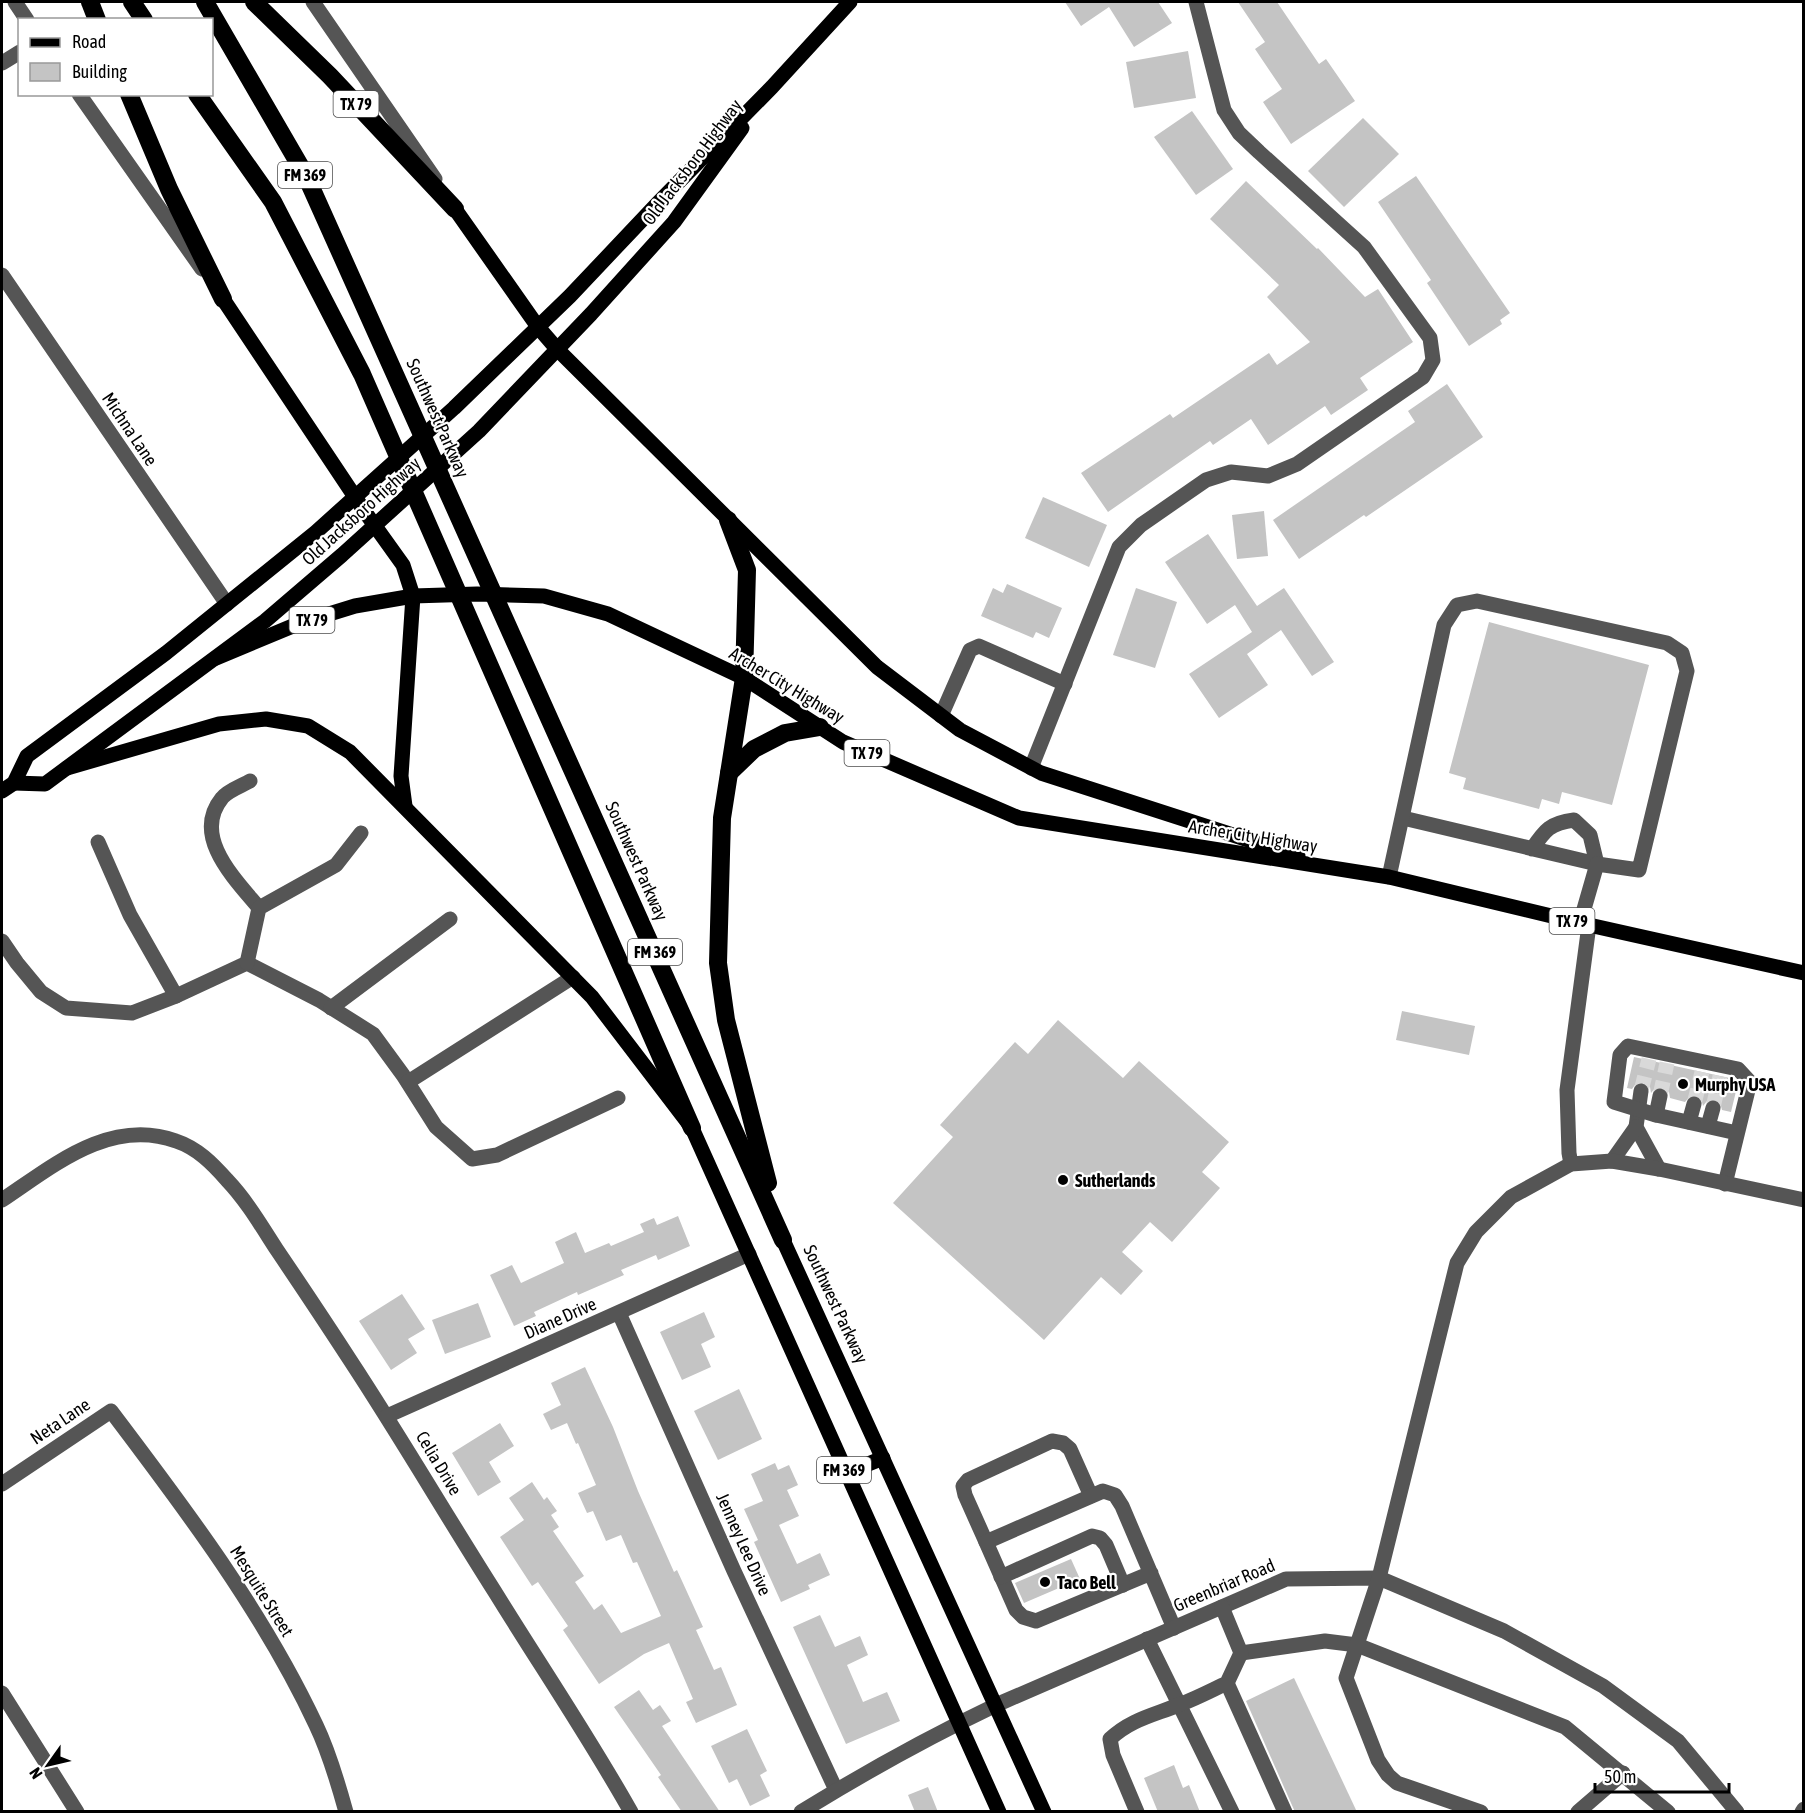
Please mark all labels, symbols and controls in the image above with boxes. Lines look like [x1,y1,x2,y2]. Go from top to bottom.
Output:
legend [18,18,213,96]
text: Road [72,31,106,52]
text: Building [72,61,127,82]
road number: TX 79 [334,91,378,117]
street label: Old Jacksboro Highway [638,95,746,229]
road number: FM 369 [278,162,332,188]
street label: Southwest Parkway [402,355,474,481]
street label: Michna Lane [98,389,162,469]
street label: Old Jacksboro Highway [298,452,424,570]
road number: TX 79 [290,607,334,633]
street label: Archer City Highway [726,642,848,728]
road number: TX 79 [844,740,890,766]
street label: Southwest Parkway [601,798,673,924]
street label: Archer City Highway [1187,815,1319,857]
road number: TX 79 [1550,908,1594,934]
road number: FM 369 [628,939,682,965]
place label: Murphy USA [1695,1074,1775,1095]
marker: Murphy USA [1676,1077,1690,1091]
place label: Sutherlands [1075,1170,1156,1191]
marker: Sutherlands [1056,1173,1070,1187]
street label: Southwest Parkway [799,1242,873,1366]
street label: Diane Drive [521,1293,599,1343]
street label: Neta Lane [26,1394,94,1448]
street label: Celia Drive [412,1427,466,1499]
road number: FM 369 [817,1457,871,1483]
street label: Jenney Lee Drive [712,1490,776,1598]
street label: Mesquite Street [226,1542,298,1640]
street label: Greenbriar Road [1170,1554,1278,1616]
place label: Taco Bell [1057,1572,1116,1593]
marker: Taco Bell [1038,1575,1052,1589]
north arrow [18,1735,78,1795]
scale bar [1595,1756,1728,1794]
text: N [25,1764,46,1782]
text: 50 m [1604,1766,1636,1787]

